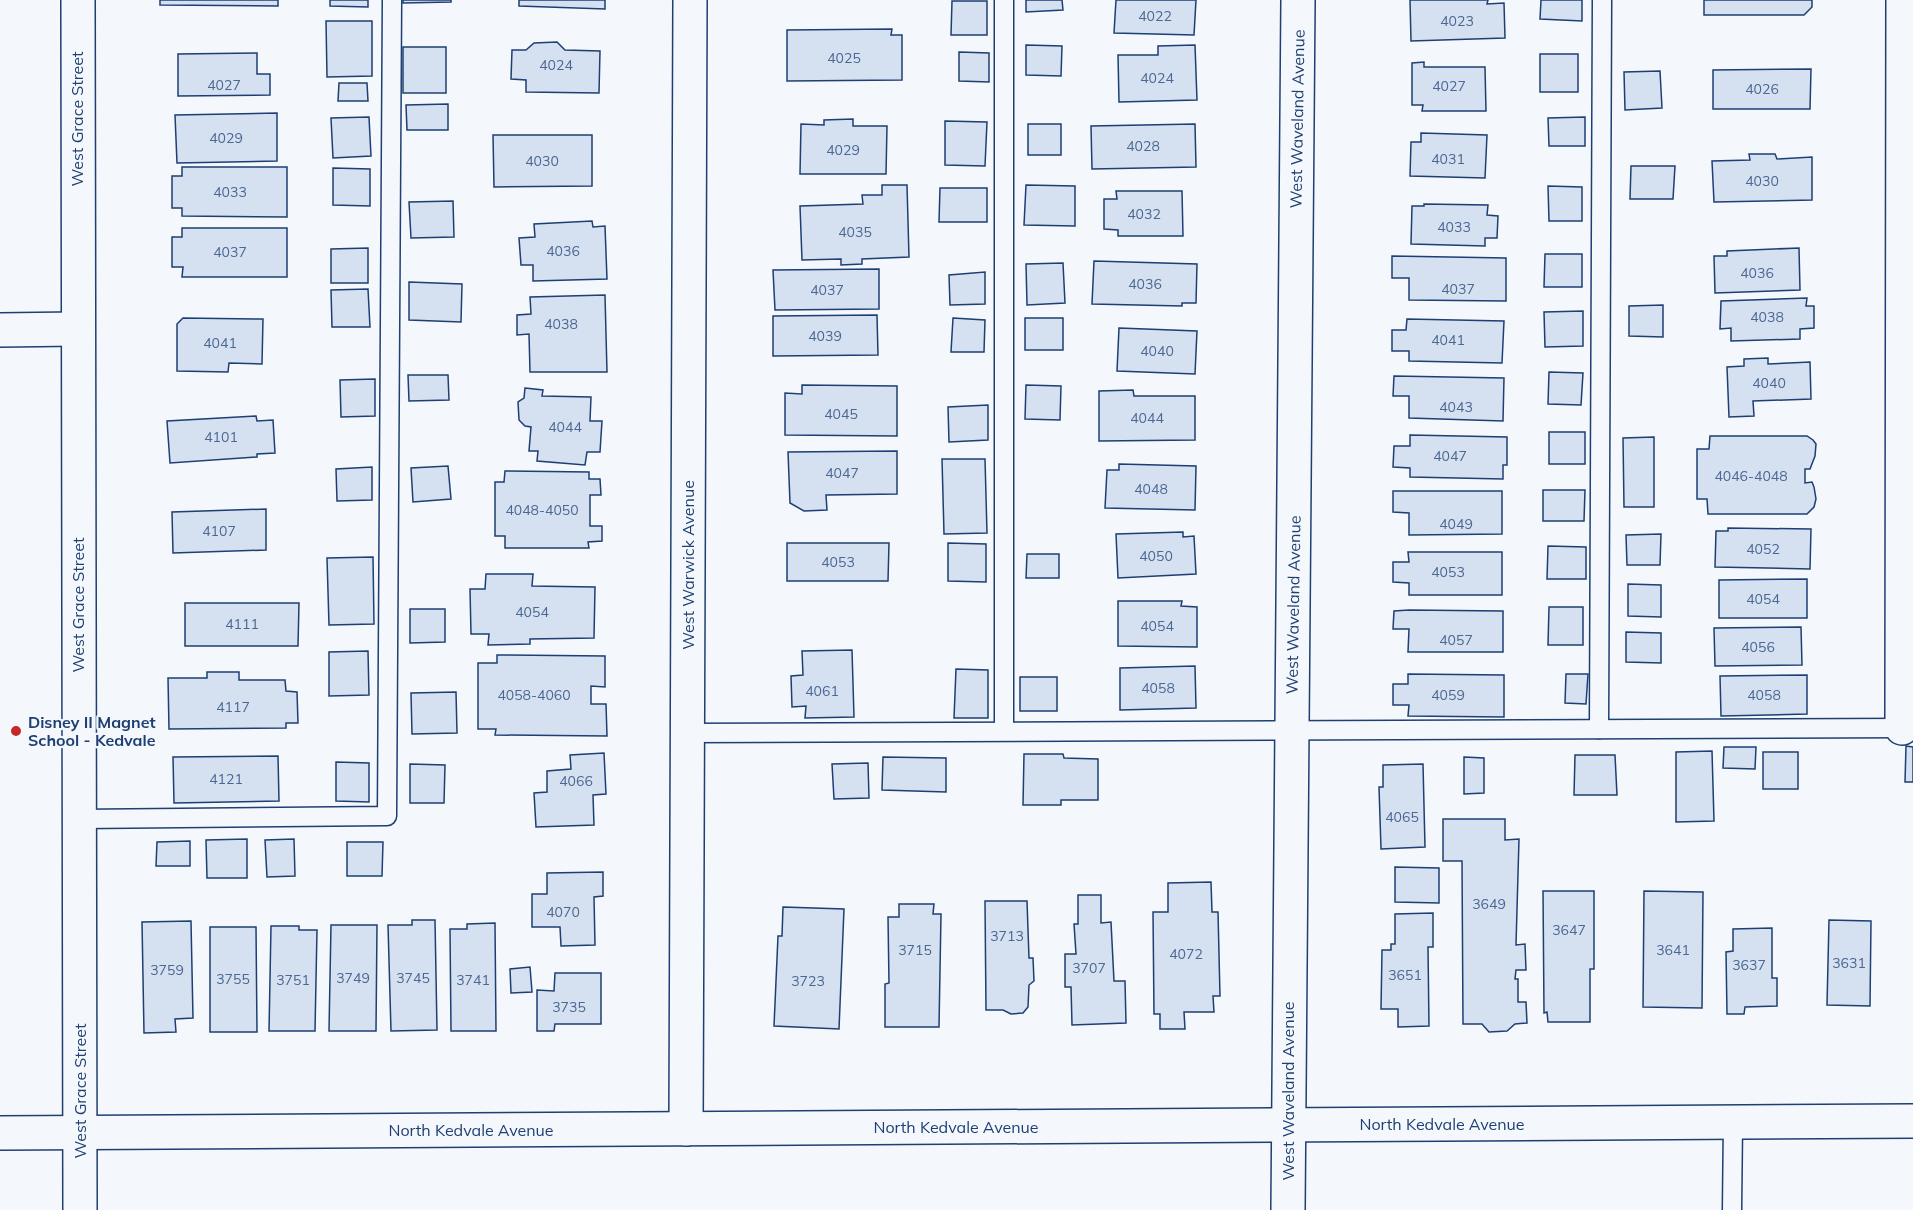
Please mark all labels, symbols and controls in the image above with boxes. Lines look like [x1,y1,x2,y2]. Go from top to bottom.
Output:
house number: 4022 [1138,7,1172,25]
house number: 4023 [1440,12,1474,30]
street label: West Waveland Avenue [1285,29,1309,209]
house number: 4025 [827,49,861,67]
street label: West Grace Street [67,51,87,187]
house number: 4024 [539,56,573,74]
house number: 4024 [1140,69,1174,87]
house number: 4027 [207,76,241,94]
house number: 4027 [1432,77,1466,95]
house number: 4026 [1745,80,1779,98]
house number: 4029 [209,129,243,147]
house number: 4028 [1126,137,1160,155]
house number: 4029 [826,141,860,159]
house number: 4031 [1431,150,1465,168]
house number: 4030 [525,152,559,170]
house number: 4030 [1745,172,1779,190]
house number: 4033 [213,183,247,201]
house number: 4032 [1127,205,1161,223]
house number: 4033 [1437,218,1471,236]
house number: 4035 [838,223,872,241]
house number: 4036 [546,242,580,260]
house number: 4037 [213,243,247,261]
house number: 4036 [1740,264,1774,282]
house number: 4036 [1128,275,1162,293]
house number: 4037 [1441,280,1475,298]
house number: 4037 [810,281,844,299]
house number: 4038 [1750,308,1784,326]
house number: 4038 [544,315,578,333]
house number: 4039 [808,327,842,345]
house number: 4041 [1431,331,1465,349]
house number: 4041 [203,334,237,352]
house number: 4040 [1140,342,1174,360]
house number: 4040 [1752,374,1786,392]
house number: 4043 [1439,398,1473,416]
house number: 4045 [824,405,858,423]
house number: 4044 [1130,409,1164,427]
house number: 4044 [548,418,582,436]
house number: 4101 [204,428,238,446]
house number: 4047 [1433,447,1467,465]
house number: 4047 [825,464,859,482]
house number: 4046-4048 [1714,467,1788,485]
street label: West Warwick Avenue [678,480,698,650]
house number: 4048 [1134,480,1168,498]
house number: 4048-4050 [505,501,579,519]
street label: West Waveland Avenue [1281,515,1305,695]
house number: 4049 [1439,515,1473,533]
house number: 4107 [202,522,236,540]
street label: West Grace Street [68,537,88,673]
house number: 4052 [1746,540,1780,558]
house number: 4050 [1139,547,1173,565]
house number: 4053 [821,553,855,571]
house number: 4053 [1431,563,1465,581]
house number: 4054 [1746,590,1780,608]
house number: 4054 [515,603,549,621]
house number: 4111 [225,615,259,633]
house number: 4054 [1140,617,1174,635]
house number: 4057 [1439,631,1473,649]
house number: 4056 [1741,638,1775,656]
house number: 4058 [1141,679,1175,697]
house number: 4061 [805,682,839,700]
house number: 4058-4060 [497,686,571,704]
house number: 4059 [1431,686,1465,704]
house number: 4058 [1747,686,1781,704]
house number: 4117 [216,698,250,716]
place label: Disney II Magnet School - Kedvale [28,712,156,750]
marker: Disney II Magnet School - Kedvale [9,724,23,738]
house number: 4121 [209,770,243,788]
house number: 4066 [559,772,593,790]
house number: 4065 [1385,808,1419,826]
house number: 3649 [1472,895,1506,913]
house number: 4070 [546,903,580,921]
house number: 3647 [1552,921,1586,939]
house number: 3713 [990,927,1024,945]
house number: 3715 [898,941,932,959]
house number: 3641 [1656,941,1690,959]
house number: 4072 [1169,945,1203,963]
house number: 3631 [1832,954,1866,972]
house number: 3637 [1732,956,1766,974]
house number: 3707 [1072,959,1106,977]
house number: 3759 [150,961,184,979]
house number: 3651 [1388,966,1422,984]
house number: 3749 [336,969,370,987]
house number: 3745 [396,969,430,987]
house number: 3755 [216,970,250,988]
house number: 3751 [276,971,310,989]
house number: 3741 [456,971,490,989]
house number: 3723 [791,972,825,990]
house number: 3735 [552,998,586,1016]
street label: West Waveland Avenue [1278,1002,1298,1180]
street label: West Grace Street [70,1023,90,1159]
street label: North Kedvale Avenue [1359,1114,1525,1134]
street label: North Kedvale Avenue [873,1117,1039,1137]
street label: North Kedvale Avenue [388,1120,554,1140]

